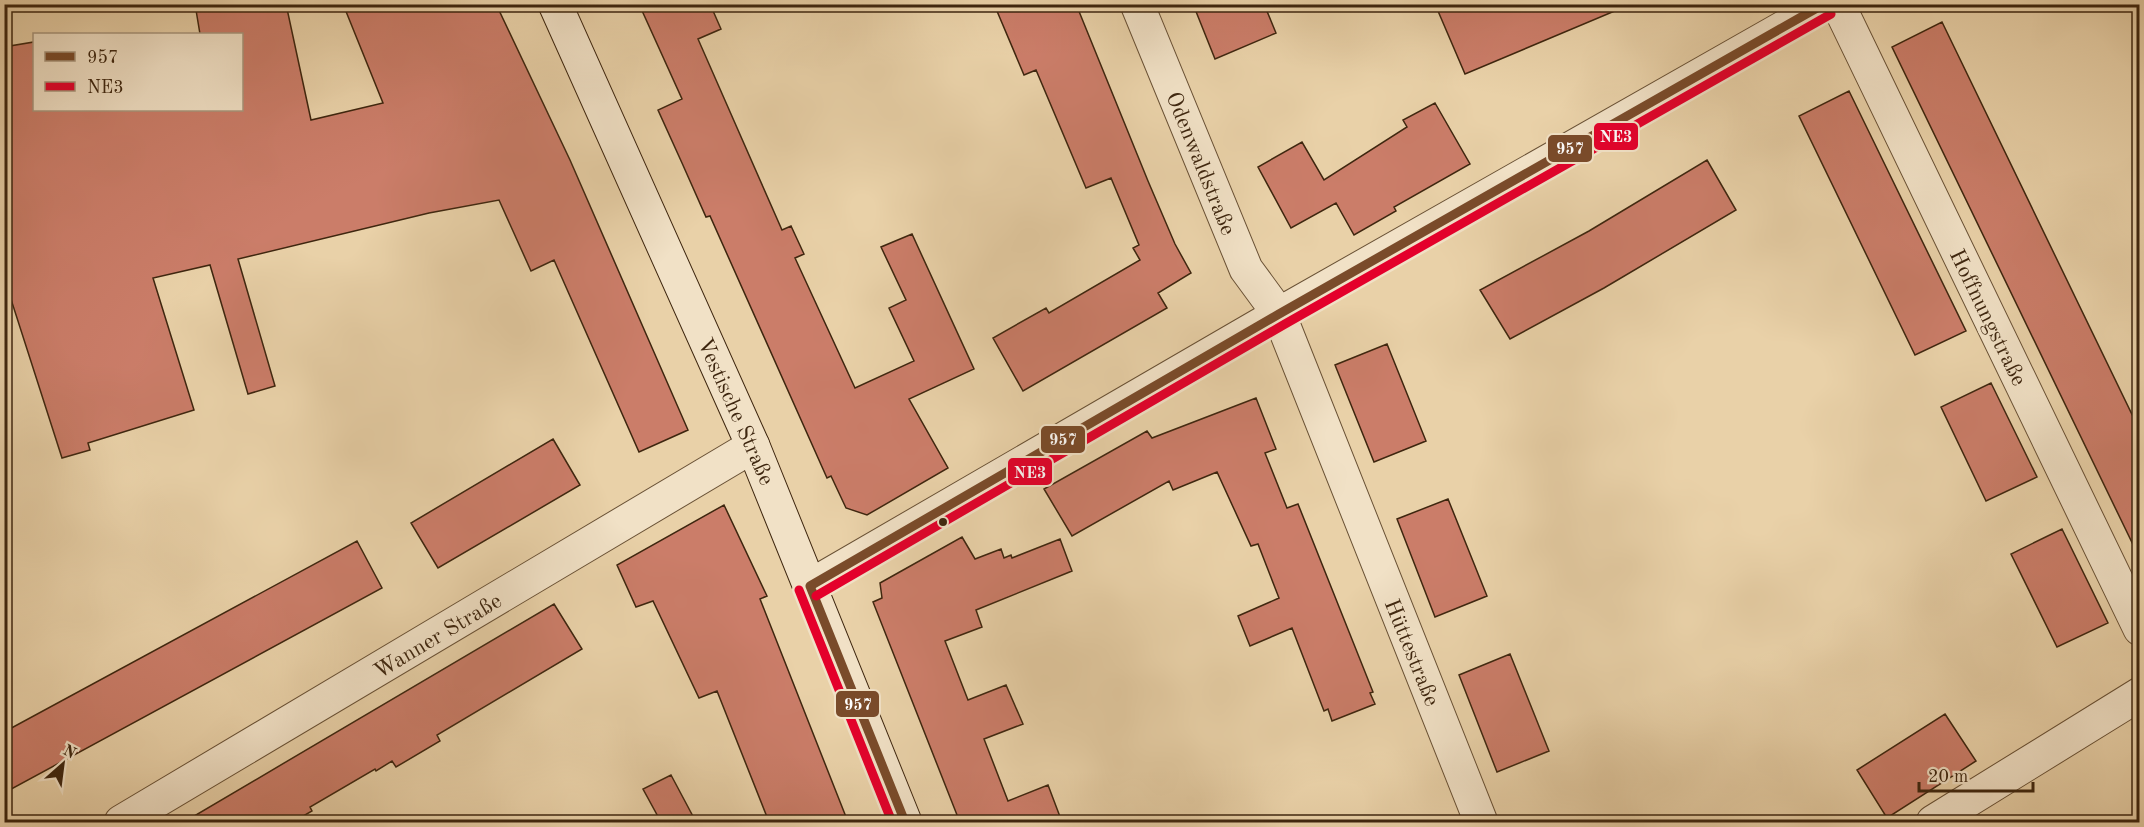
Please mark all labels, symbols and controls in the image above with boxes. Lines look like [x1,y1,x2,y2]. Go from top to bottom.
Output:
legend [33,33,243,111]
text: 957 [87,49,118,67]
text: NE3 [87,79,124,97]
street label: Odenwaldstraße [1161,89,1239,239]
line badge: NE3 [1593,122,1639,151]
text: NE3 [1600,130,1632,146]
line badge: 957 [1547,134,1593,163]
text: 957 [1556,142,1584,158]
street label: Hoffnungstraße [1945,246,2030,390]
street label: Vestische Straße [693,335,777,489]
line badge: 957 [1040,425,1086,454]
text: 957 [1049,433,1077,449]
line badge: NE3 [1007,457,1053,486]
text: NE3 [1014,466,1046,482]
unlabelled marker [937,516,949,528]
street label: Wanner Straße [370,590,506,683]
street label: Hüttestraße [1380,596,1443,709]
line badge: 957 [835,690,880,718]
text: 957 [844,698,872,714]
north arrow [33,734,93,794]
text: N [60,743,79,763]
scale bar [1919,755,2033,793]
text: 20 m [1928,768,1968,786]

